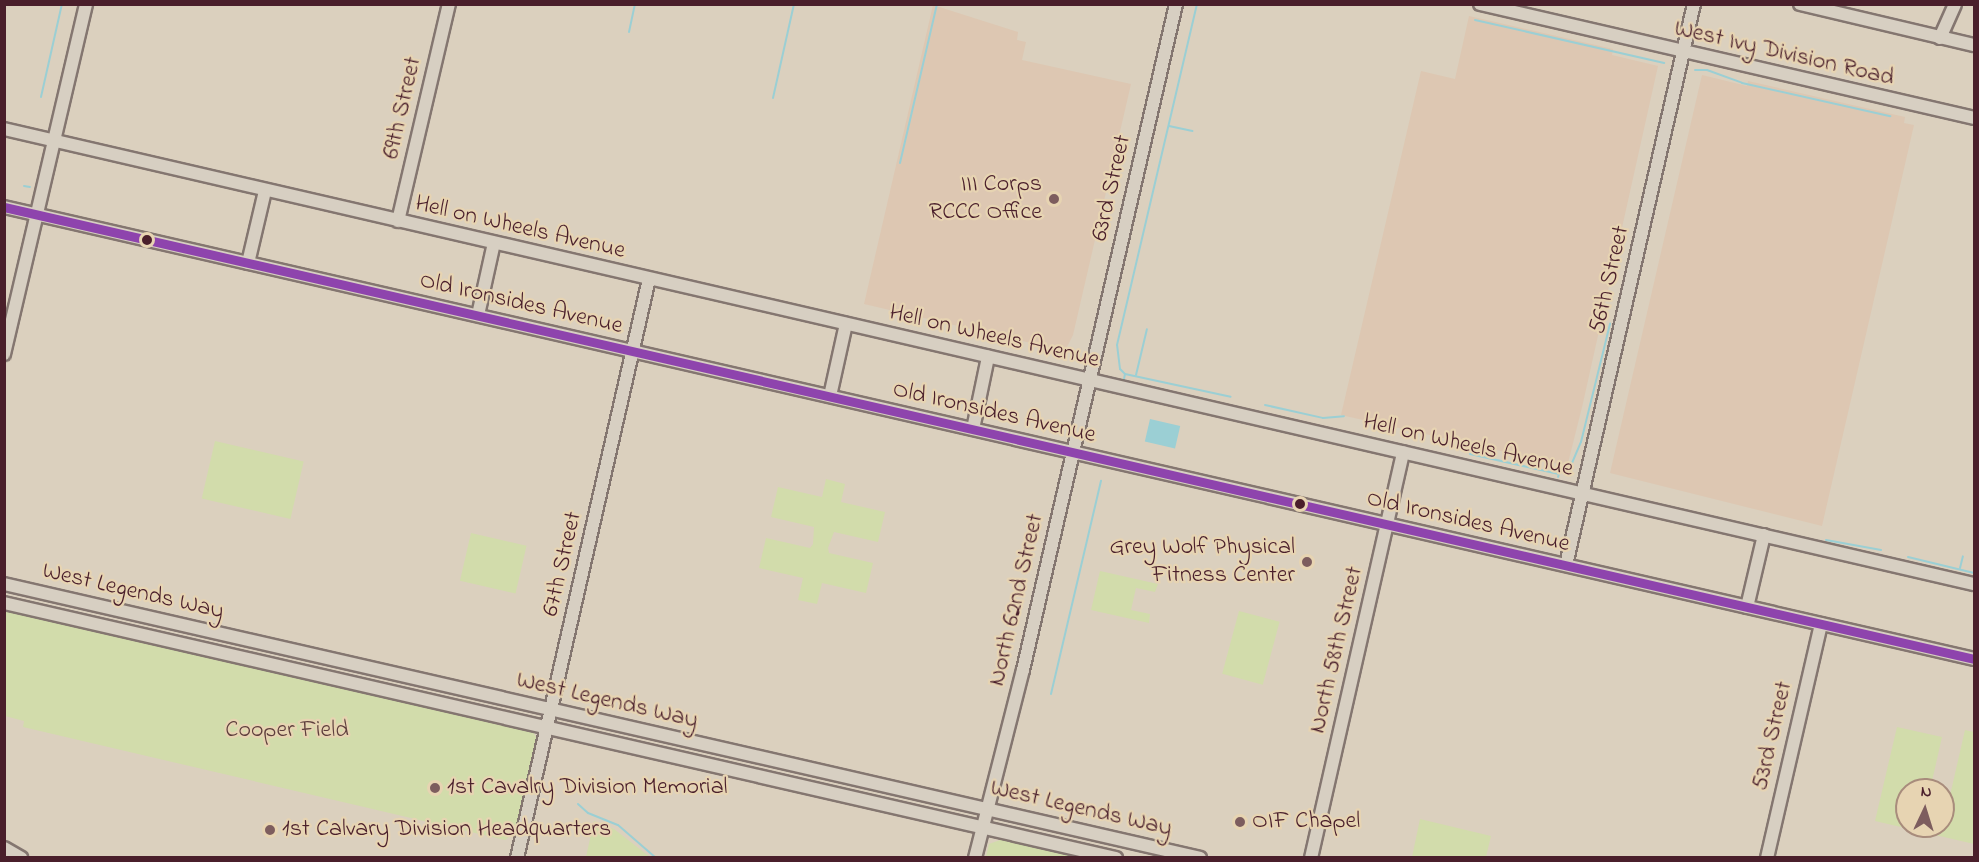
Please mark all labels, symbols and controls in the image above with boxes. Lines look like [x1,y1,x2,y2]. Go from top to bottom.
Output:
street label: West Ivy Division Road [1671,15,1897,93]
street label: 69th Street [377,54,429,162]
street label: 63rd Street [1086,132,1138,244]
place label: III Corps RCCC Office [929,171,1042,227]
street label: Hell on Wheels Avenue [412,190,628,266]
marker: III Corps RCCC Office [1047,192,1061,206]
street label: 56th Street [1584,223,1636,337]
unlabelled marker [141,234,153,246]
street label: Old Ironsides Avenue [417,267,625,341]
street label: Hell on Wheels Avenue [886,299,1102,375]
street label: Old Ironsides Avenue [890,376,1098,450]
street label: Hell on Wheels Avenue [1360,408,1576,484]
street label: Old Ironsides Avenue [1364,485,1572,559]
unlabelled marker [1294,498,1306,510]
street label: 67th Street [537,509,589,619]
street label: North 62nd Street [983,511,1051,689]
place label: Grey Wolf Physical Fitness Center [1110,534,1295,590]
marker: Grey Wolf Physical Fitness Center [1300,555,1314,569]
street label: West Legends Way [40,557,226,627]
street label: North 58th Street [1304,564,1370,736]
street label: West Legends Way [514,666,700,736]
street label: 53rd Street [1746,679,1800,793]
park label: Cooper Field [225,717,349,745]
place label: 1st Cavalry Division Memorial [447,774,728,802]
street label: West Legends Way [988,774,1174,844]
north arrow [1895,778,1955,838]
text: N [1920,780,1932,804]
marker: 1st Cavalry Division Memorial [428,781,442,795]
place label: OIF Chapel [1252,808,1360,836]
marker: OIF Chapel [1233,815,1247,829]
place label: 1st Calvary Division Headquarters [282,816,611,844]
marker: 1st Calvary Division Headquarters [263,823,277,837]

